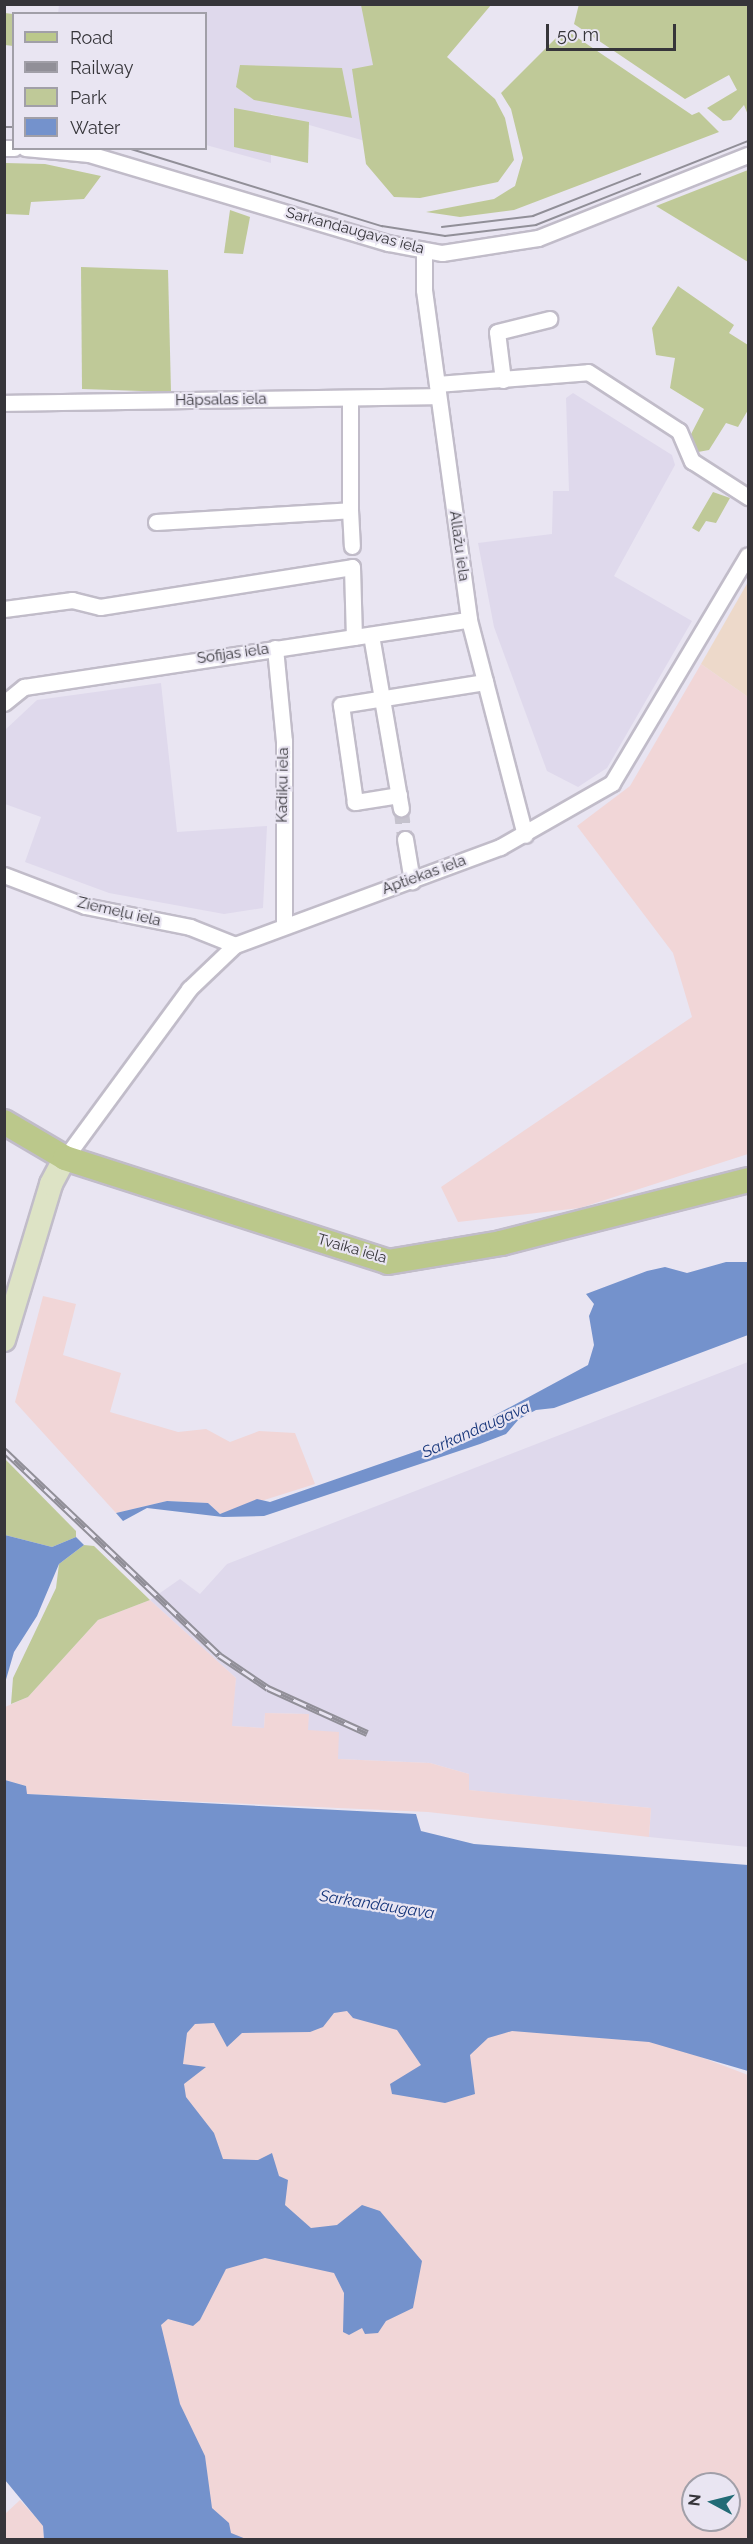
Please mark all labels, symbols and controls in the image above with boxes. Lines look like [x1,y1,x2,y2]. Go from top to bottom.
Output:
legend [12,12,207,150]
scale bar [549,12,680,50]
text: 50 m [557,24,599,45]
text: Road [70,27,113,48]
text: Railway [70,57,134,78]
text: Park [70,87,107,108]
text: Water [70,117,120,138]
street label: Sarkandaugavas iela [284,204,426,258]
street label: Hāpsalas iela [175,390,267,410]
street label: Allažu iela [445,510,473,582]
street label: Sofijas iela [196,640,270,668]
street label: Kadiķu iela [273,747,293,823]
street label: Aptiekas iela [380,852,468,898]
street label: Ziemeļu iela [75,894,163,930]
street label: Tvaika iela [315,1231,389,1267]
water label: Sarkandaugava [419,1398,533,1462]
water label: Sarkandaugava [318,1886,436,1924]
north arrow [681,2472,741,2532]
text: N [684,2493,705,2507]

